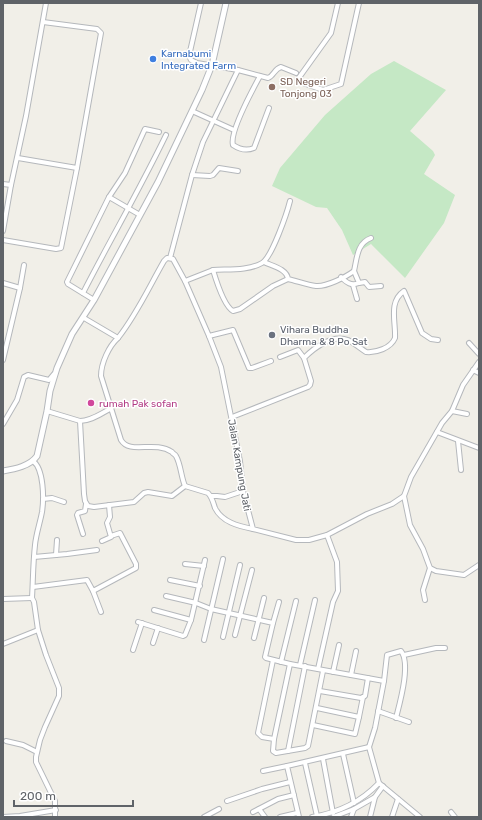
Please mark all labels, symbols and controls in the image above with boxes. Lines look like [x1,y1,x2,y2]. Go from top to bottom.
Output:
place label: Karnabumi Integrated Farm [161,48,236,72]
marker: Karnabumi Integrated Farm [148,54,158,64]
place label: SD Negeri Tonjong 03 [280,76,332,100]
marker: SD Negeri Tonjong 03 [267,82,277,92]
place label: Vihara Buddha Dharma & 8 Po Sat [280,324,368,348]
marker: Vihara Buddha Dharma & 8 Po Sat [267,330,277,340]
marker: rumah Pak sofan [86,398,96,408]
place label: rumah Pak sofan [99,398,177,410]
street label: Jalan Kampung Jati [225,418,253,512]
scale bar [14,782,133,808]
text: 200 m [20,789,56,803]

